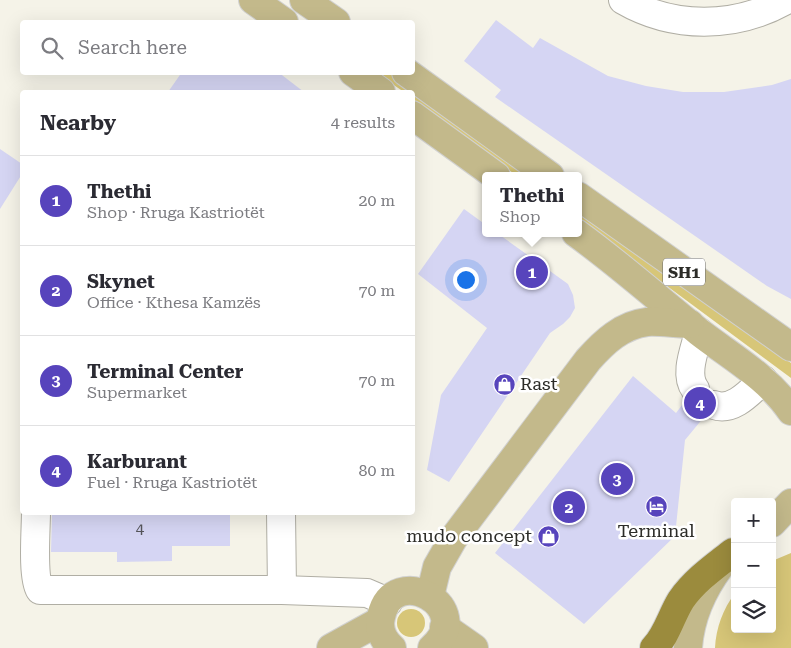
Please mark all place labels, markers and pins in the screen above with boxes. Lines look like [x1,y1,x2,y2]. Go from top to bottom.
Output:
pin: 1 [516,253,548,291]
shop icon: Rast [492,372,516,396]
place label: Rast [520,373,558,394]
pin: 4 [684,384,716,422]
pin: 3 [601,460,633,498]
pin: 2 [553,488,585,526]
hotel icon: Terminal [644,494,668,518]
place label: Terminal [617,520,695,541]
shop icon: mudo concept [536,524,560,548]
place label: mudo concept [406,525,532,546]

